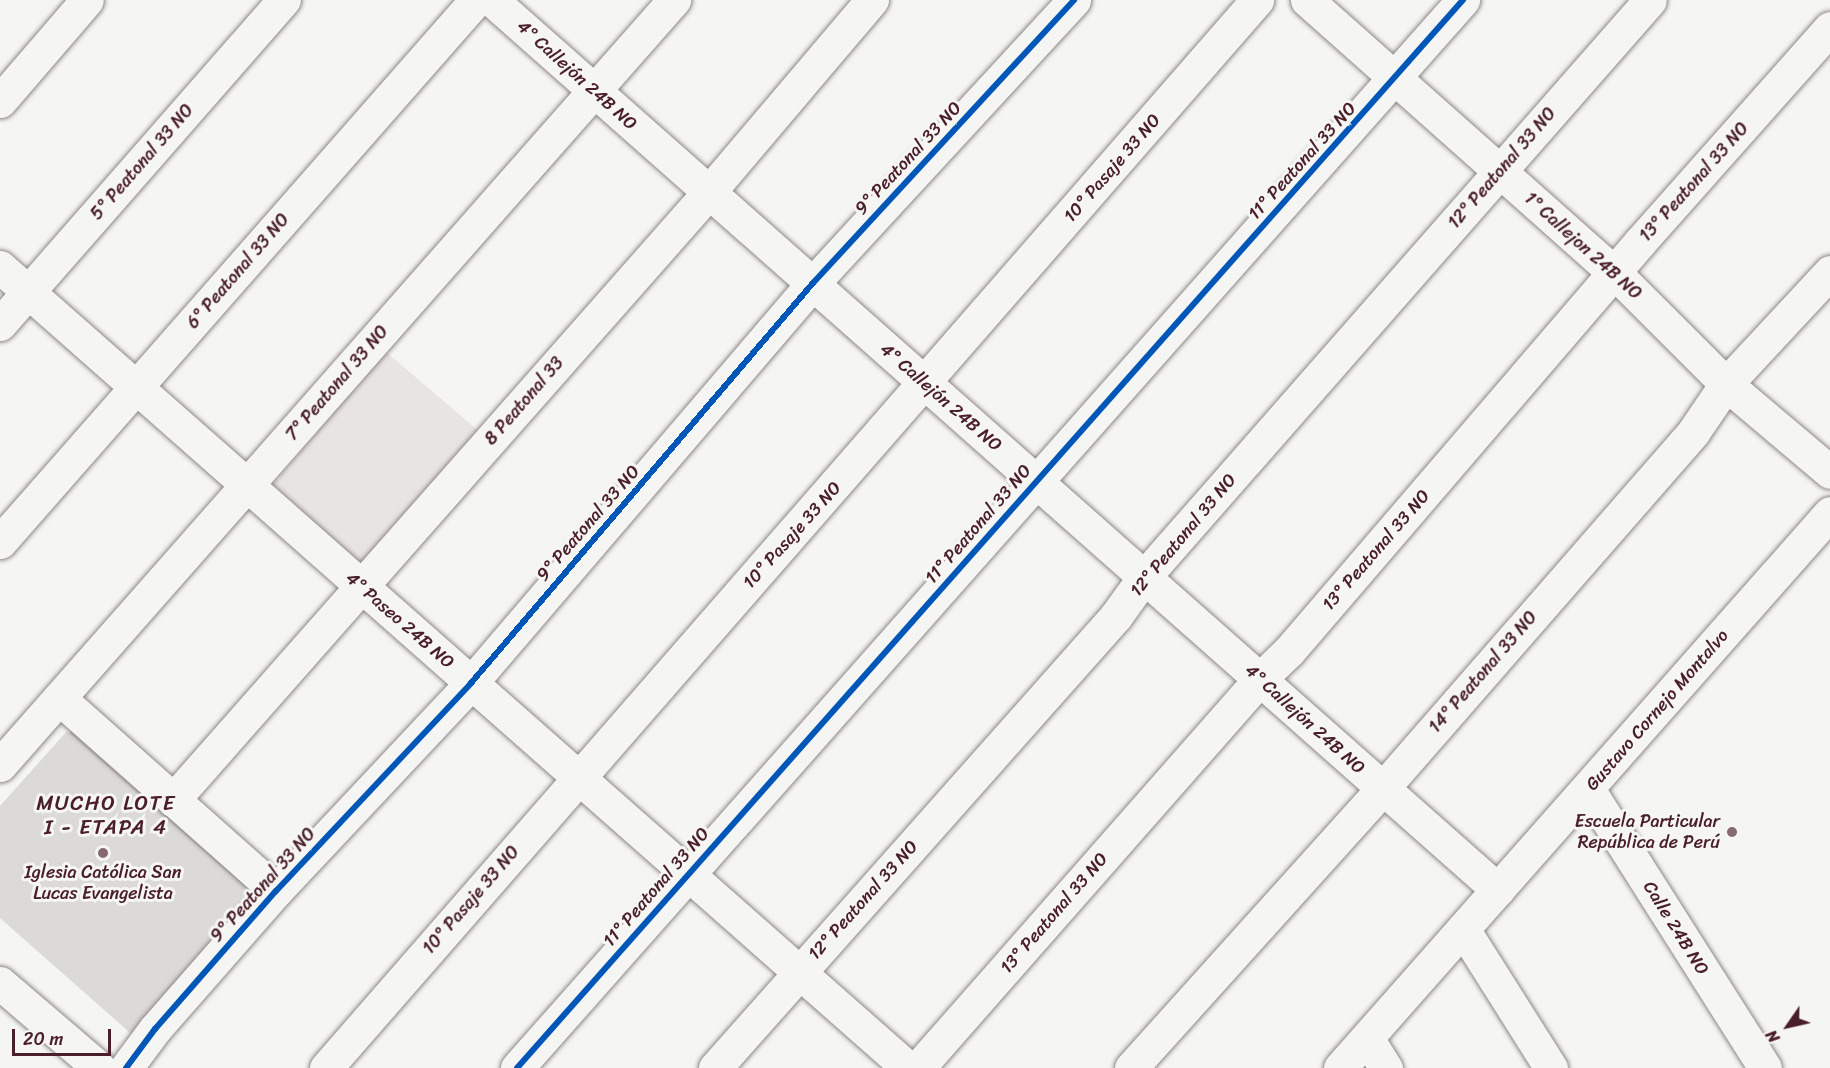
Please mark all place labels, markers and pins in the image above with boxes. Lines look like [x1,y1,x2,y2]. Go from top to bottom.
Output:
place label: Escuela Particular República de Perú [1575,811,1720,854]
marker: Escuela Particular República de Perú [1725,825,1739,839]
marker: Iglesia Católica San Lucas Evangelista [96,846,110,860]
place label: Iglesia Católica San Lucas Evangelista [25,862,181,904]

